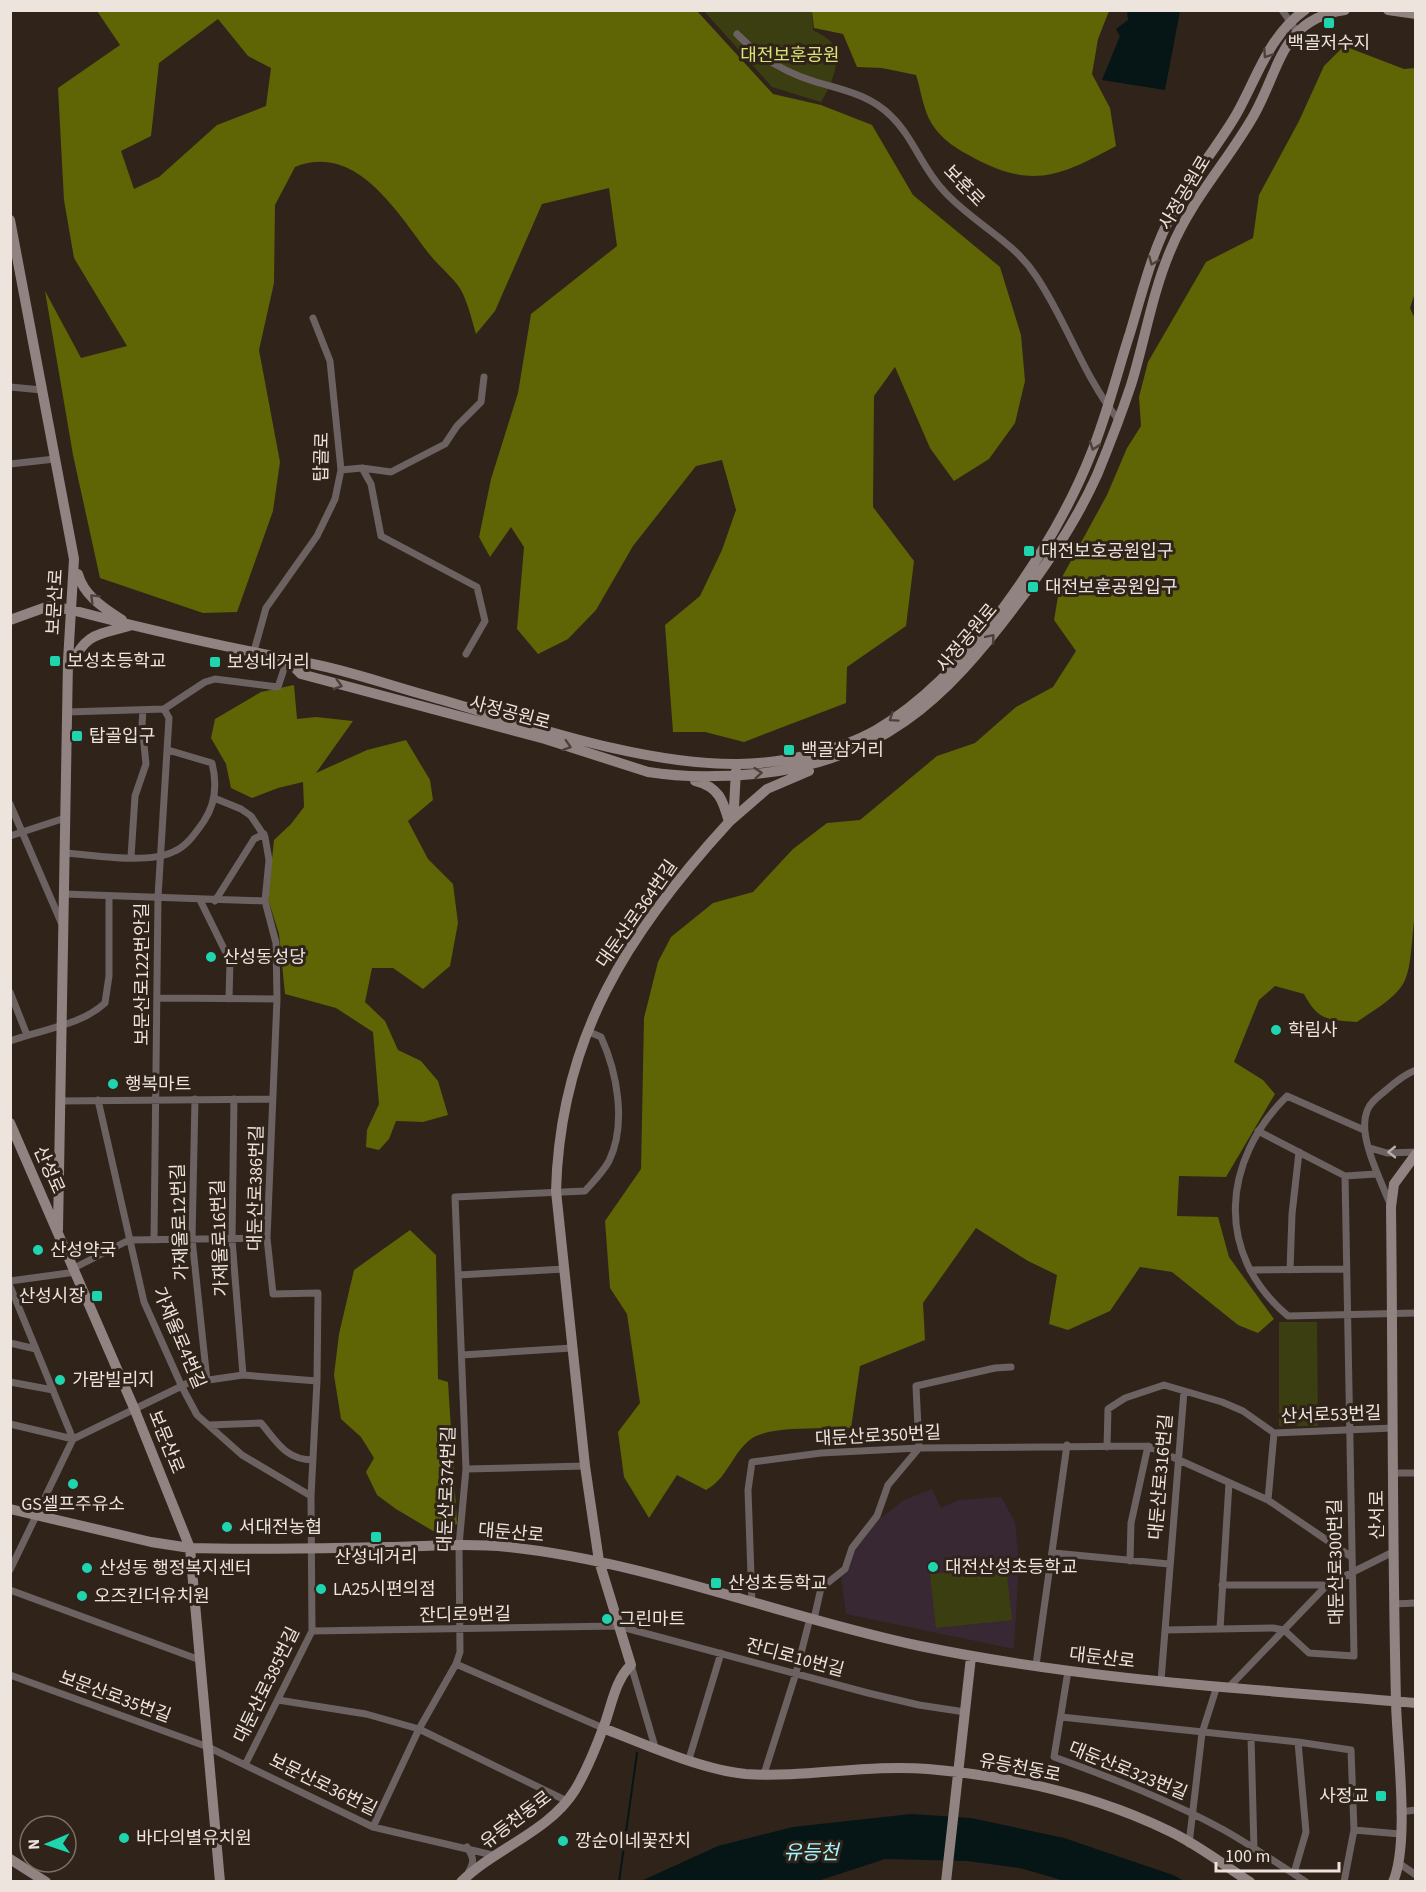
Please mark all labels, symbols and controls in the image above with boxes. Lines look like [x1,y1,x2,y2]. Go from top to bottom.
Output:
marker: 백골저수지 [1322,16,1336,30]
place label: 백골저수지 [1288,31,1370,56]
park label: 대전보훈공원 [740,43,840,68]
one-way arrow [1263,47,1274,58]
street label: 사정공원로 [1153,151,1217,235]
street label: 보훈로 [938,159,990,213]
one-way arrow [1148,254,1160,265]
street label: 탑골로 [309,432,335,482]
one-way arrow [1088,440,1101,451]
place label: 대전보호공원입구 [1041,539,1173,564]
marker: 대전보호공원입구 [1022,544,1036,558]
street label: 보문산로 [41,568,69,636]
place label: 대전보훈공원입구 [1045,575,1177,600]
marker: 대전보훈공원입구 [1026,580,1040,594]
one-way arrow [90,595,101,606]
street label: 사정공원로 [931,598,1003,678]
one-way arrow [984,634,995,645]
place label: 보성초등학교 [67,649,166,674]
place label: 보성네거리 [227,650,310,675]
marker: 보성초등학교 [48,654,62,668]
marker: 보성네거리 [208,655,222,669]
one-way arrow [332,678,343,690]
street label: 사정공원로 [467,690,553,736]
one-way arrow [889,711,900,722]
place label: 탑골입구 [89,724,155,749]
marker: 탑골입구 [70,729,84,743]
place label: 백골삼거리 [801,738,884,763]
one-way arrow [561,739,572,751]
marker: 백골삼거리 [782,743,796,757]
one-way arrow [753,767,762,780]
street label: 대둔산로364번길 [591,855,683,973]
street label: 보문산로122번안길 [130,903,155,1045]
place label: 산성동성당 [223,945,306,970]
marker: 산성동성당 [204,950,218,964]
place label: 학림사 [1288,1018,1338,1043]
marker: 학림사 [1269,1023,1283,1037]
place label: 행복마트 [125,1072,191,1097]
marker: 행복마트 [106,1077,120,1091]
street label: 대둔산로386번길 [242,1125,270,1251]
street label: 산성로 [27,1142,71,1198]
one-way arrow [1388,1146,1397,1158]
street label: 가재울로12번길 [165,1163,195,1281]
street label: 가재울로16번길 [205,1179,235,1297]
place label: 산성약국 [50,1238,116,1263]
marker: 산성약국 [31,1243,45,1257]
street label: 가재울로4번길 [146,1283,212,1393]
place label: 산성시장 [19,1284,85,1309]
marker: 산성시장 [90,1289,104,1303]
place label: 가람빌리지 [72,1368,155,1393]
marker: 가람빌리지 [53,1373,67,1387]
street label: 산서로53번길 [1280,1401,1382,1429]
street label: 보문산로 [142,1407,190,1477]
street label: 대둔산로316번길 [1143,1413,1179,1541]
street label: 대둔산로350번길 [814,1420,942,1452]
street label: 대둔산로374번길 [432,1426,462,1552]
marker: GS셀프주유소 [66,1477,80,1491]
street label: 산서로 [1365,1490,1390,1540]
place label: GS셀프주유소 [21,1492,125,1517]
street label: 대둔산로300번길 [1322,1499,1350,1625]
place label: 서대전농협 [239,1515,322,1540]
street label: 대둔산로 [477,1518,545,1548]
marker: 서대전농협 [220,1520,234,1534]
marker: 산성네거리 [369,1530,383,1544]
place label: 산성네거리 [335,1545,417,1570]
place label: 대전산성초등학교 [945,1555,1077,1580]
place label: 산성동 행정복지센터 [99,1556,252,1581]
marker: 대전산성초등학교 [926,1560,940,1574]
marker: 산성동 행정복지센터 [80,1561,94,1575]
place label: 산성초등학교 [728,1571,827,1596]
marker: 산성초등학교 [709,1576,723,1590]
place label: LA25시편의점 [333,1577,436,1602]
marker: LA25시편의점 [314,1582,328,1596]
place label: 오즈킨더유치원 [94,1584,210,1609]
marker: 오즈킨더유치원 [75,1589,89,1603]
street label: 잔디로9번길 [419,1602,511,1628]
place label: 그린마트 [619,1607,685,1632]
marker: 그린마트 [600,1612,614,1626]
street label: 대둔산로385번길 [228,1623,306,1747]
street label: 잔디로10번길 [743,1633,847,1683]
street label: 대둔산로 [1068,1642,1136,1674]
street label: 보문산로35번길 [56,1665,174,1729]
street label: 대둔산로323번길 [1065,1736,1191,1806]
street label: 보문산로36번길 [265,1748,381,1822]
street label: 유등천동로 [977,1748,1063,1788]
place label: 사정교 [1319,1784,1369,1809]
street label: 유등천동로 [475,1785,557,1855]
marker: 사정교 [1374,1789,1388,1803]
north arrow [18,1814,78,1874]
place label: 바다의별유치원 [136,1826,252,1851]
place label: 깡순이네꽃잔치 [575,1829,691,1854]
marker: 바다의별유치원 [117,1831,131,1845]
marker: 깡순이네꽃잔치 [556,1834,570,1848]
scale bar [1216,1835,1339,1873]
text: N [23,1839,45,1850]
water label: 유등천 [783,1839,841,1867]
text: 100 m [1225,1844,1270,1869]

